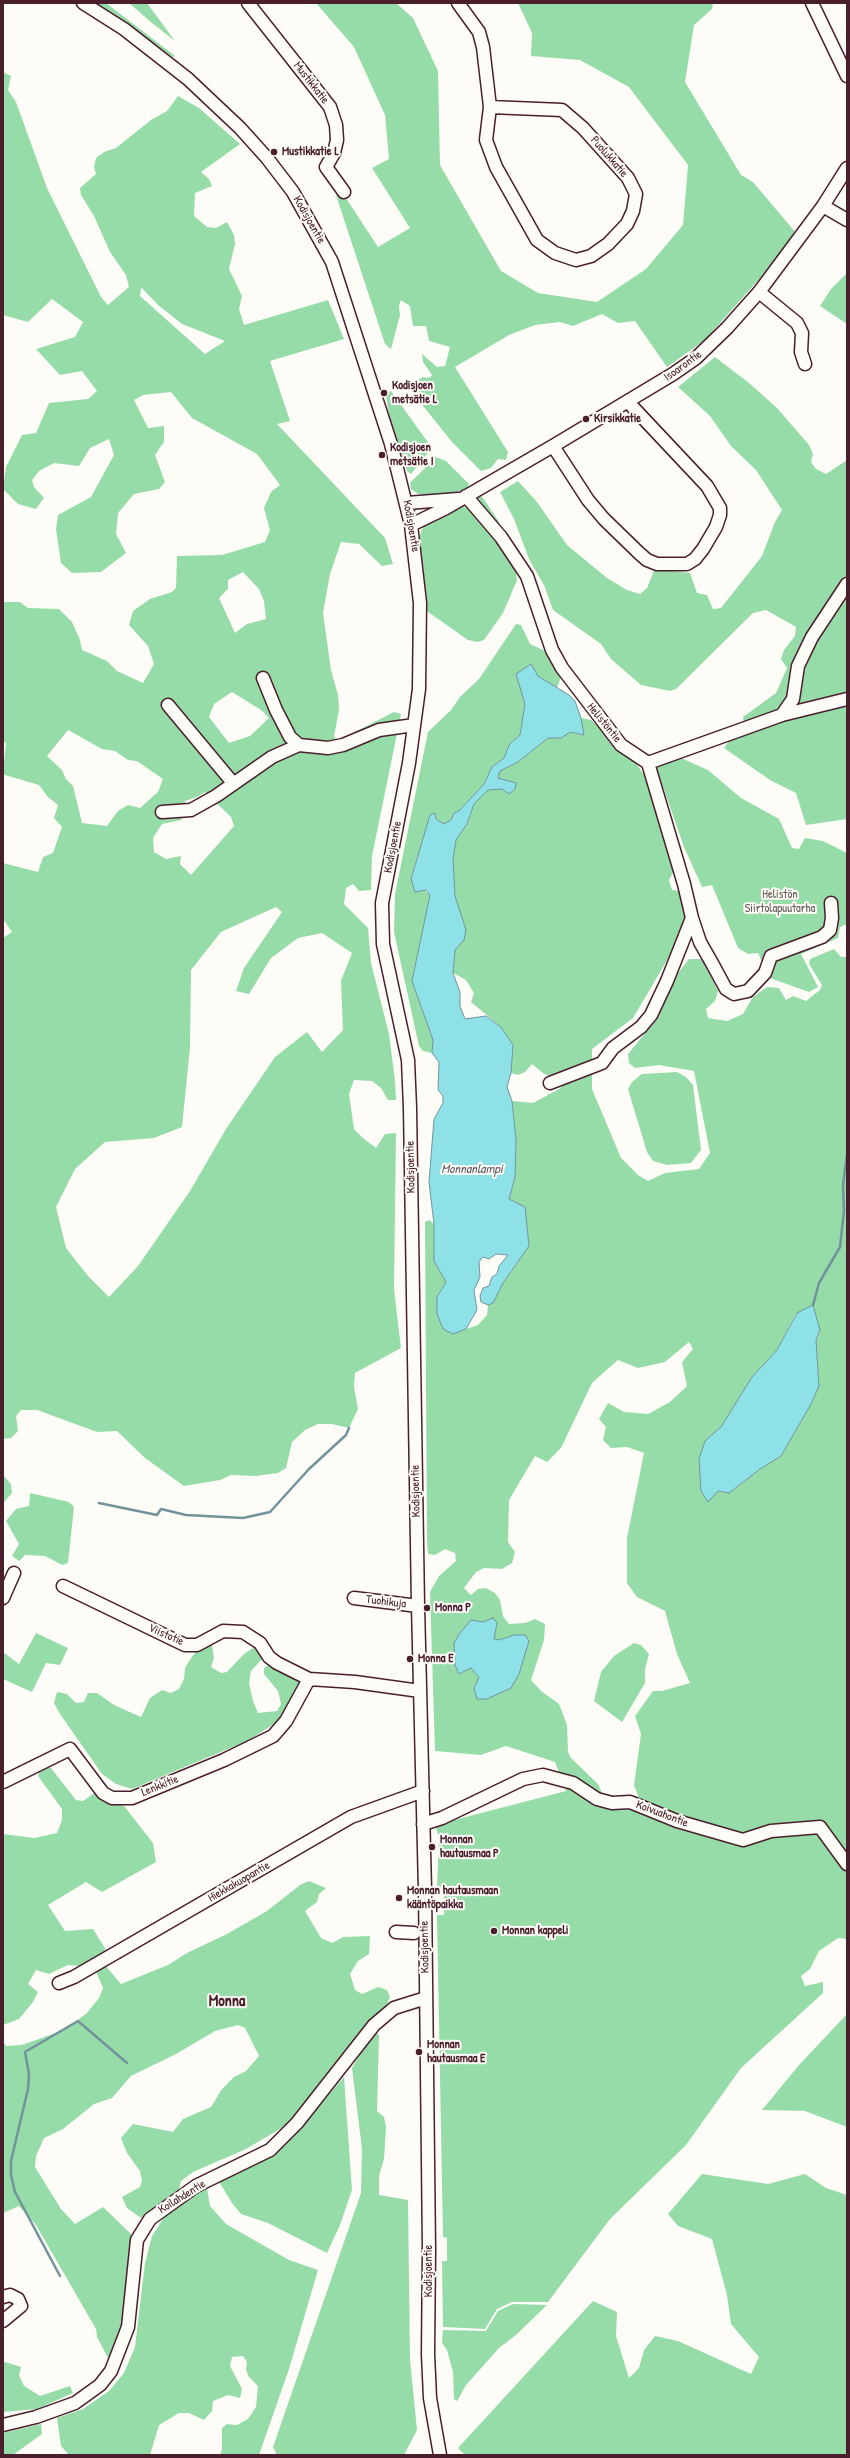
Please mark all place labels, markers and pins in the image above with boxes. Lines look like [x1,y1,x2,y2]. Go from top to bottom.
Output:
place label: Mustikkatie L [282,145,339,159]
marker: Mustikkatie L [269,147,279,157]
place label: Kodisjoen metsätie L [392,379,437,407]
marker: Kodisjoen metsätie L [379,388,389,398]
place label: Kirsikkatie [594,412,641,426]
marker: Kirsikkatie [581,414,591,424]
place label: Kodisjoen metsätie I [390,441,434,469]
marker: Kodisjoen metsätie I [377,450,387,460]
place label: Monna P [435,1601,471,1615]
marker: Monna P [422,1603,432,1613]
place label: Monna E [418,1652,454,1666]
marker: Monna E [405,1654,415,1664]
place label: Monnan hautausmaa P [440,1833,499,1861]
marker: Monnan hautausmaa P [427,1842,437,1852]
place label: Monnan hautausmaan kääntöpaikka [407,1884,498,1912]
marker: Monnan hautausmaan kääntöpaikka [394,1893,404,1903]
place label: Monnan kappeli [502,1924,568,1938]
marker: Monnan kappeli [489,1926,499,1936]
place label: Monnan hautausmaa E [427,2038,485,2066]
marker: Monnan hautausmaa E [414,2047,424,2057]

